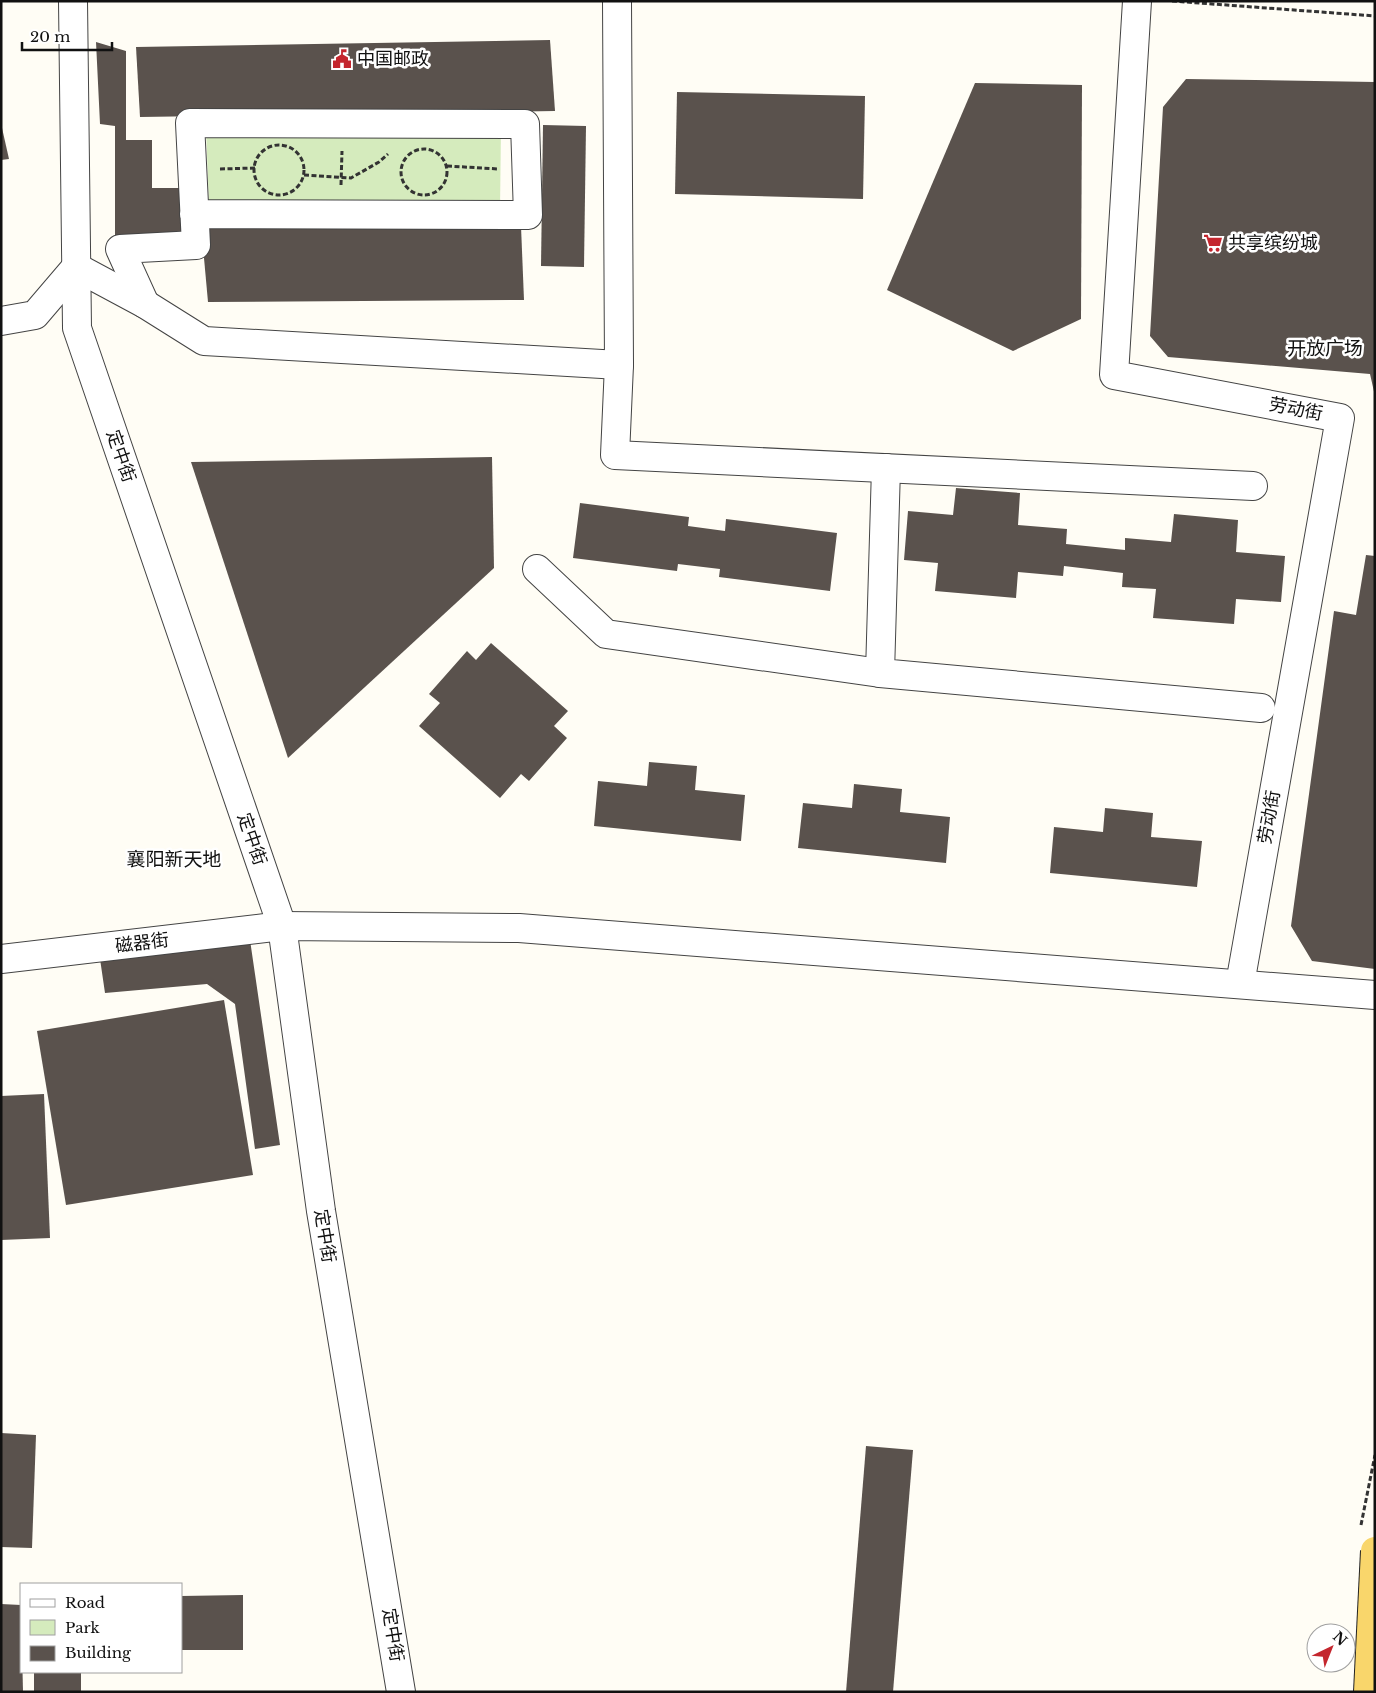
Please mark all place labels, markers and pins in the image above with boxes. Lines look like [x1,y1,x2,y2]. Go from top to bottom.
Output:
public building icon: 中国邮政 [331,48,353,70]
place label: 中国邮政 [357,48,429,70]
supermarket icon: 共享缤纷城 [1202,232,1224,254]
place label: 共享缤纷城 [1228,232,1318,254]

